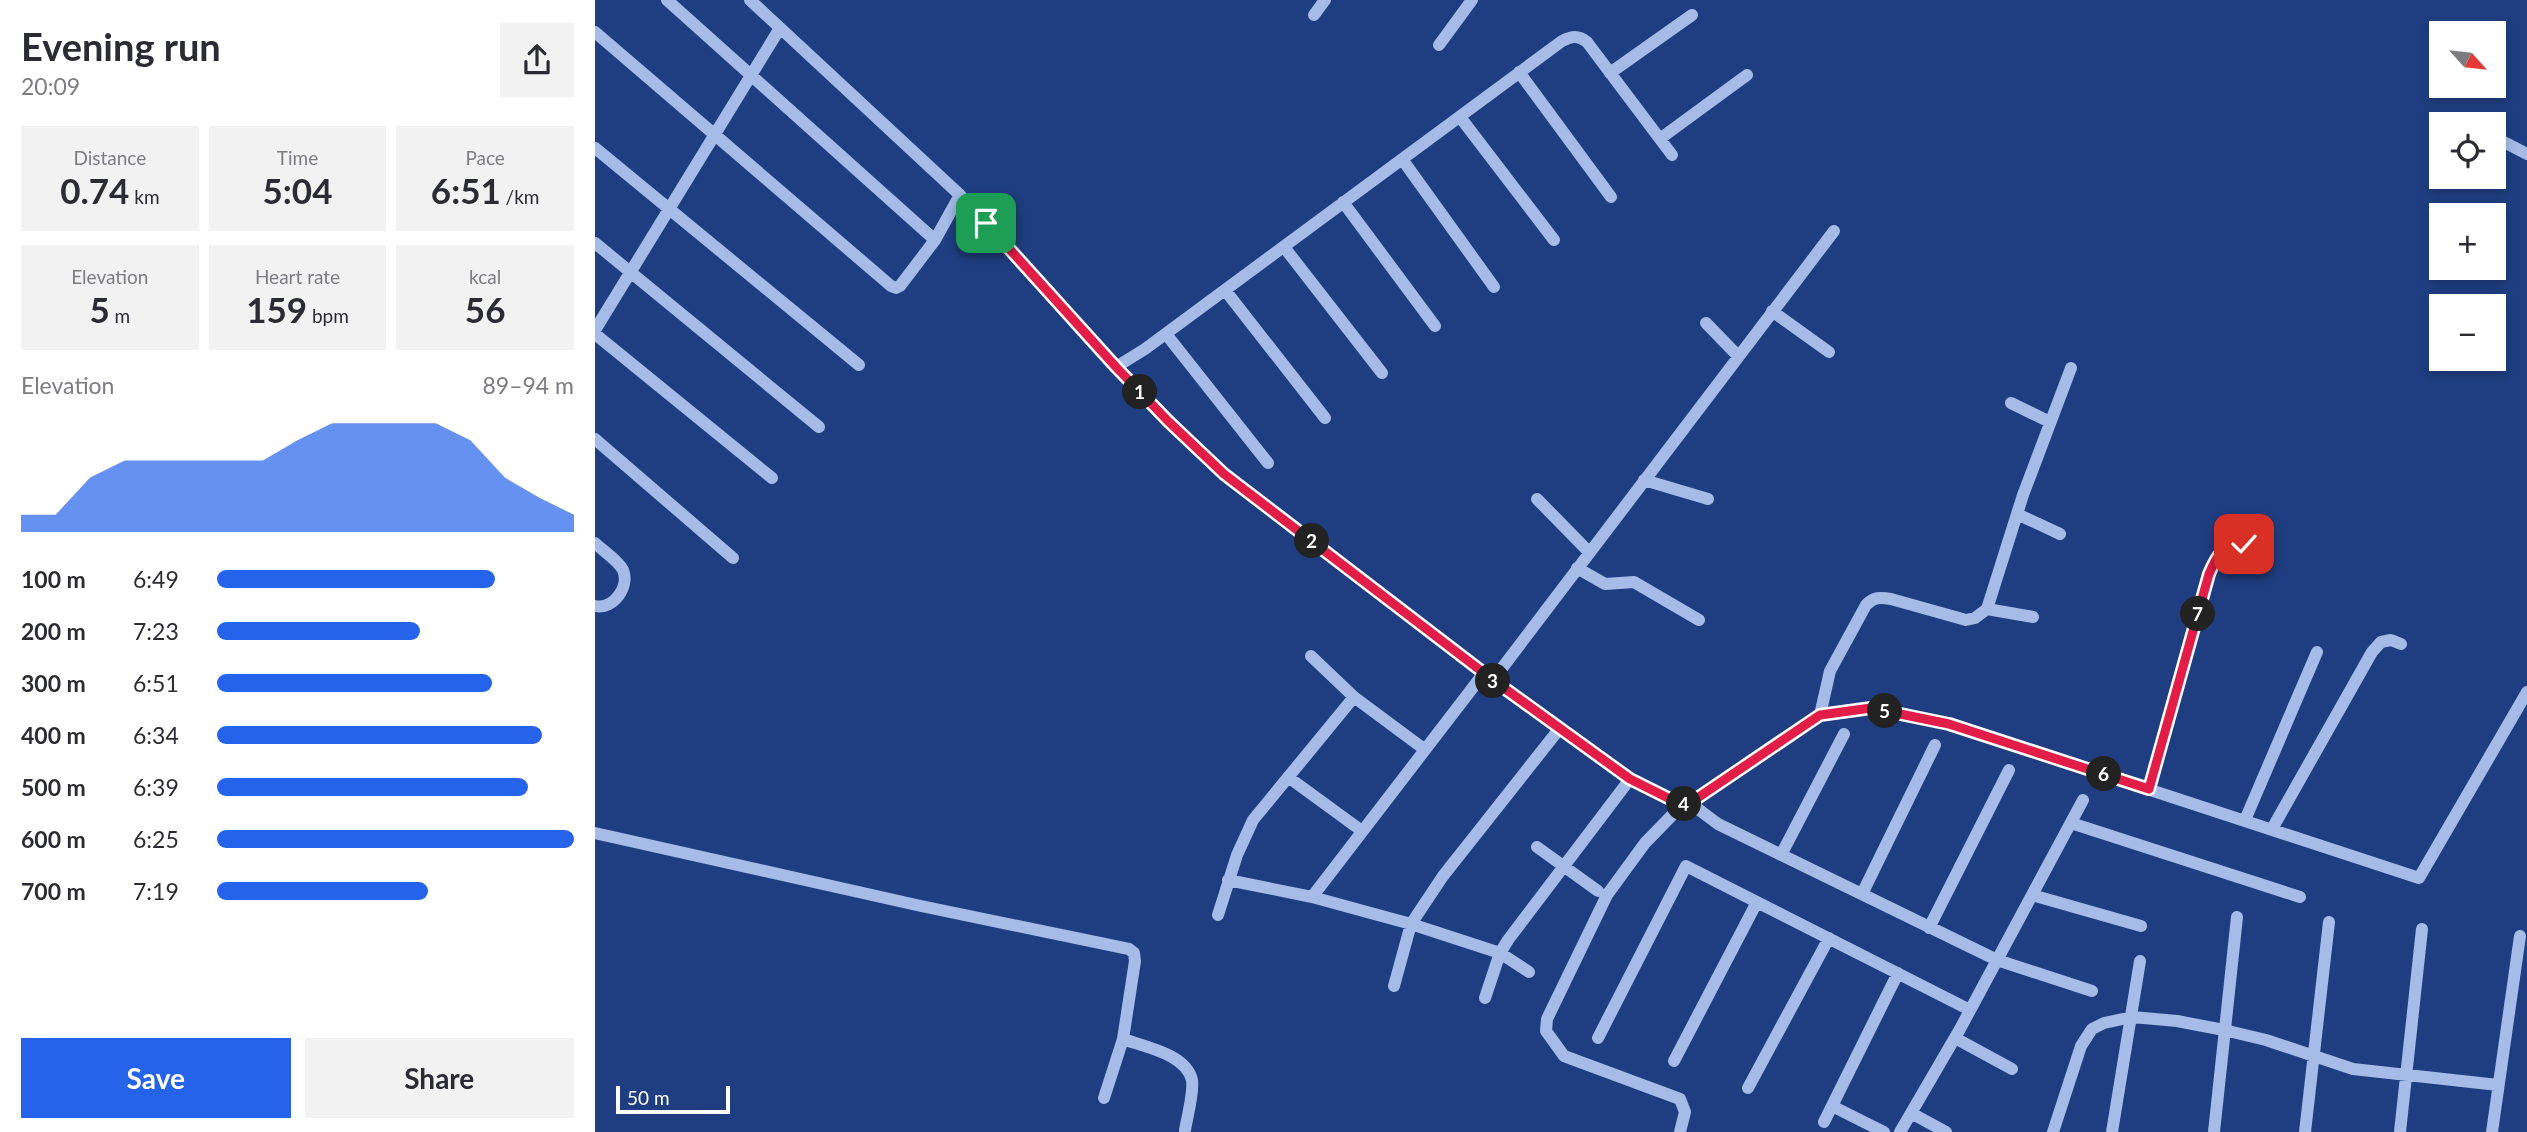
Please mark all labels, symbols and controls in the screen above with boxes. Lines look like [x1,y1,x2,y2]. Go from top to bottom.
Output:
north arrow [2429,21,2506,98]
map controls [2429,21,2506,371]
text: Evening run [21,23,221,69]
button: share [500,23,574,97]
text: 20:09 [21,72,80,100]
button: locate [2429,112,2506,189]
text: Distance [73,146,146,169]
text: Time [277,146,318,169]
text: Pace [465,146,505,169]
text: 0.74 [60,169,129,211]
text: 5:04 [263,169,332,211]
text: 6:51 [431,169,501,211]
text: km [129,185,160,208]
text: /km [501,185,539,208]
pin [956,193,1016,253]
button: + [2429,203,2506,280]
icon: arrive [967,204,1005,242]
text: Elevation [71,265,148,288]
text: Heart rate [255,265,340,288]
text: kcal [469,265,501,288]
text: 5 [89,288,110,330]
text: 159 [246,288,307,330]
text: 56 [465,288,505,330]
button: − [2429,294,2506,371]
text: m [110,304,130,327]
text: bpm [307,304,349,327]
text: Elevation [21,371,114,399]
text: 89–94 m [482,371,574,399]
pin: 1 [1123,374,1157,410]
text: 1 [1134,380,1145,403]
pin [2214,514,2274,574]
pin: 2 [1295,524,1329,558]
icon: check [2225,525,2263,563]
text: 2 [1306,529,1317,552]
text: 100 m [21,565,86,593]
text: 6:49 [133,565,179,593]
pin: 7 [2181,596,2215,632]
text: 7 [2192,602,2203,625]
text: 200 m [21,617,86,645]
text: 7:23 [133,617,179,645]
pin: 3 [1475,664,1511,698]
text: 300 m [21,669,86,697]
text: 6:51 [133,669,179,697]
text: 3 [1487,669,1498,692]
pin: 5 [1867,694,1903,728]
text: 5 [1879,699,1890,722]
text: 400 m [21,721,86,749]
text: 6:34 [133,721,179,749]
pin: 6 [2087,756,2121,792]
text: 6 [2098,762,2109,785]
text: 500 m [21,773,86,801]
text: 6:39 [133,773,179,801]
pin: 4 [1667,786,1701,822]
text: 4 [1678,792,1689,815]
text: 600 m [21,825,86,853]
text: 6:25 [133,825,179,853]
text: 700 m [21,877,86,905]
text: 7:19 [133,877,179,905]
button: Save [21,1038,291,1118]
button: Share [305,1038,574,1118]
scale bar [616,1083,730,1115]
text: 50 m [627,1086,670,1109]

